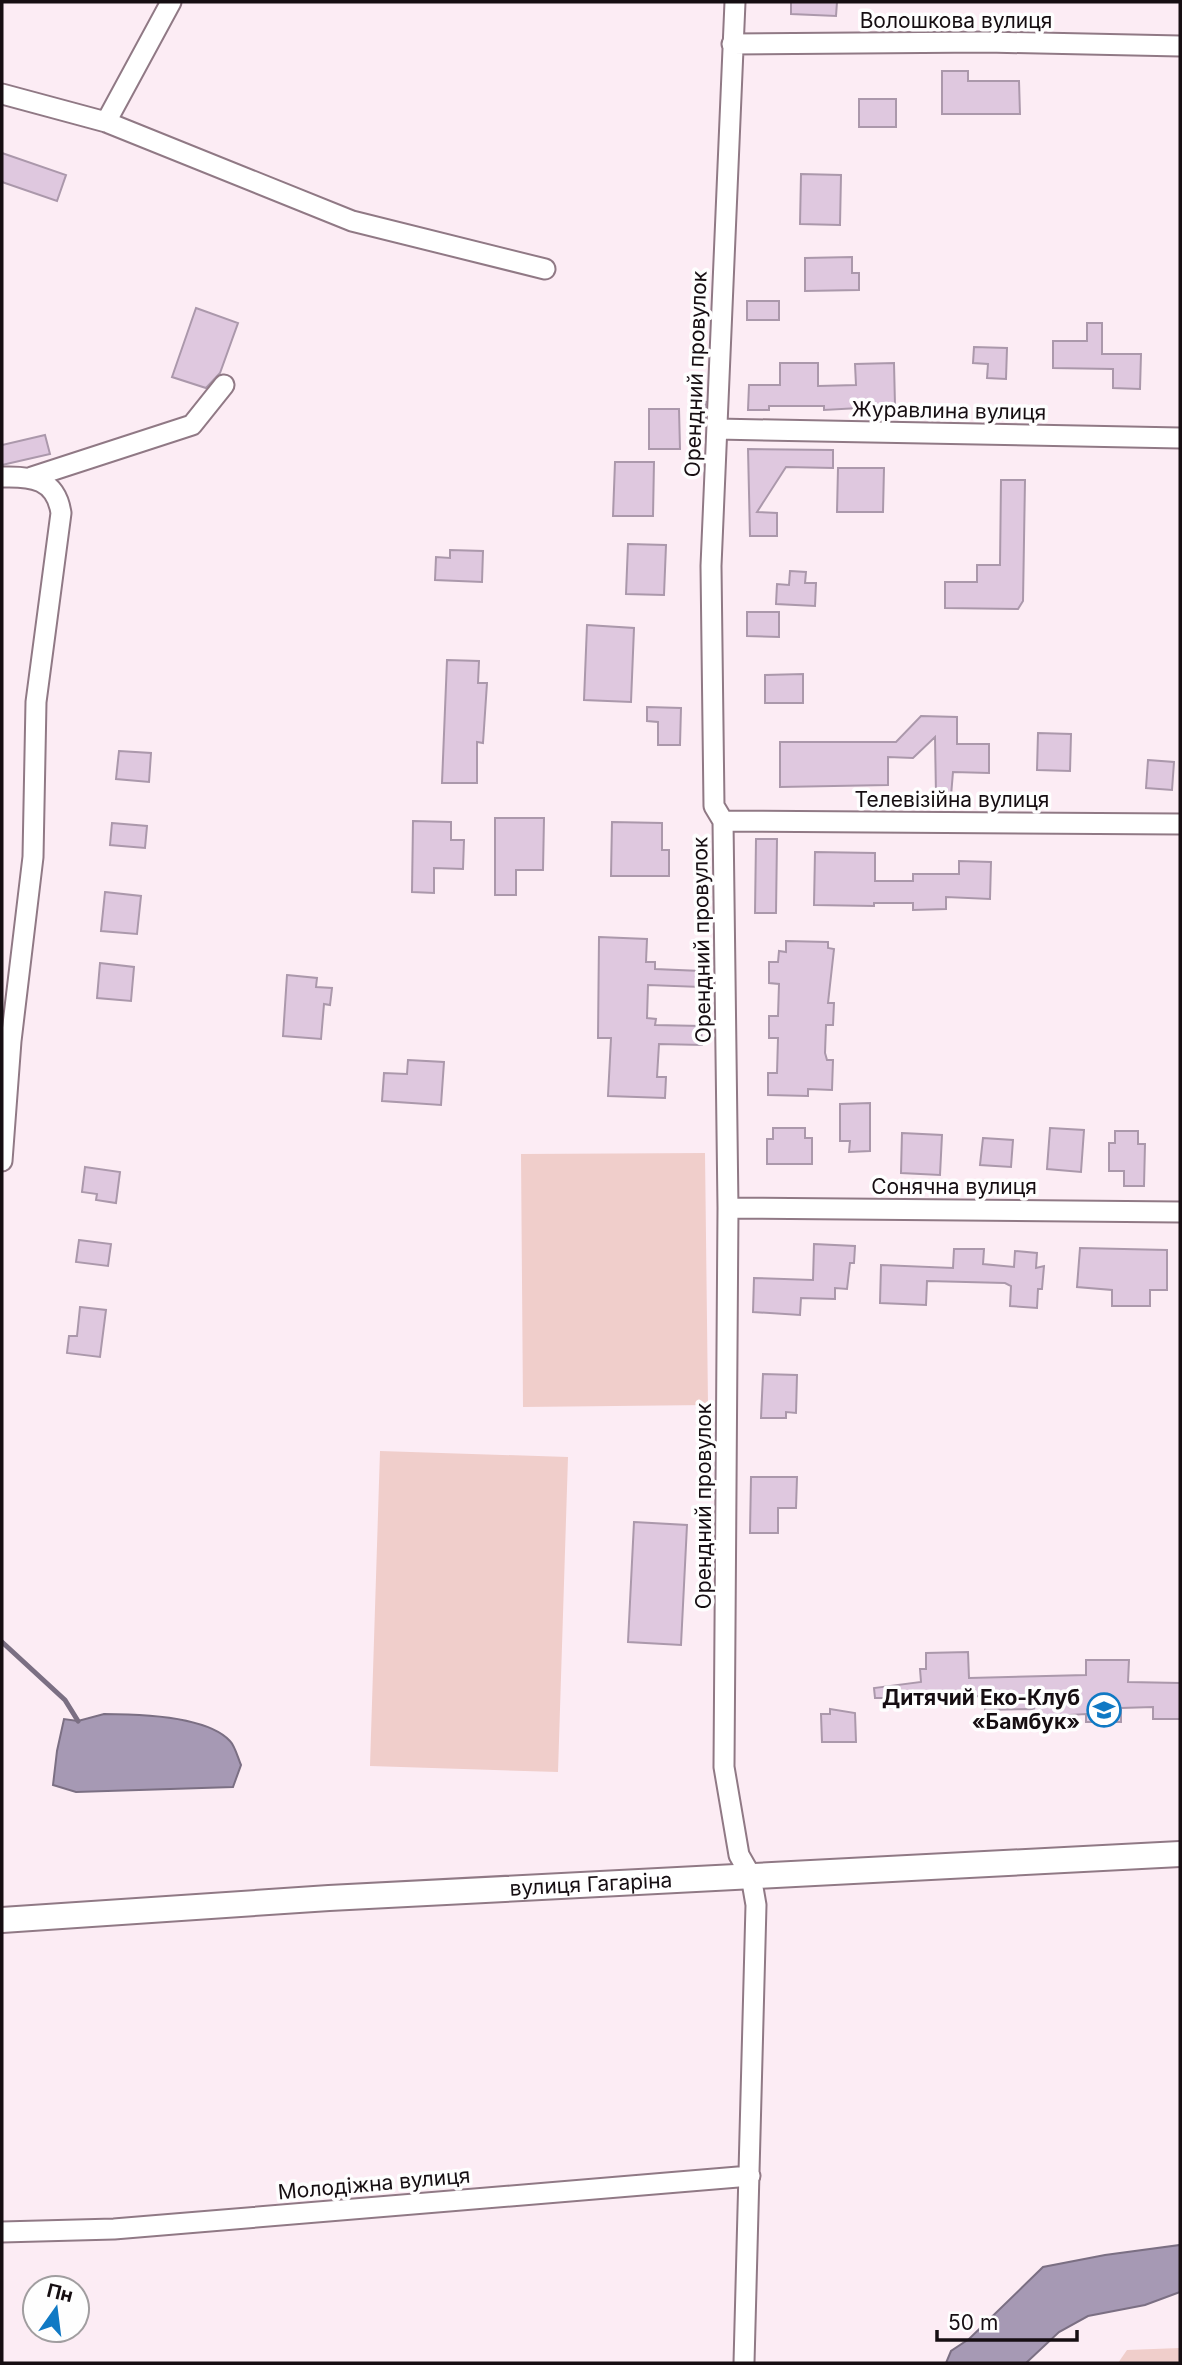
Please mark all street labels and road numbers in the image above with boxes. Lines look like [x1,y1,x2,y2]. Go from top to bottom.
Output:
street label: Волошкова вулиця [860,8,1052,33]
street label: Орендний провулок [679,270,712,478]
street label: Журавлина вулиця [851,396,1047,425]
street label: Телевізійна вулиця [855,787,1049,812]
street label: Орендний провулок [687,836,716,1043]
street label: Сонячна вулиця [871,1174,1037,1199]
street label: Орендний провулок [691,1402,716,1609]
street label: вулиця Гагаріна [509,1867,673,1901]
street label: Молодіжна вулиця [277,2163,471,2204]

